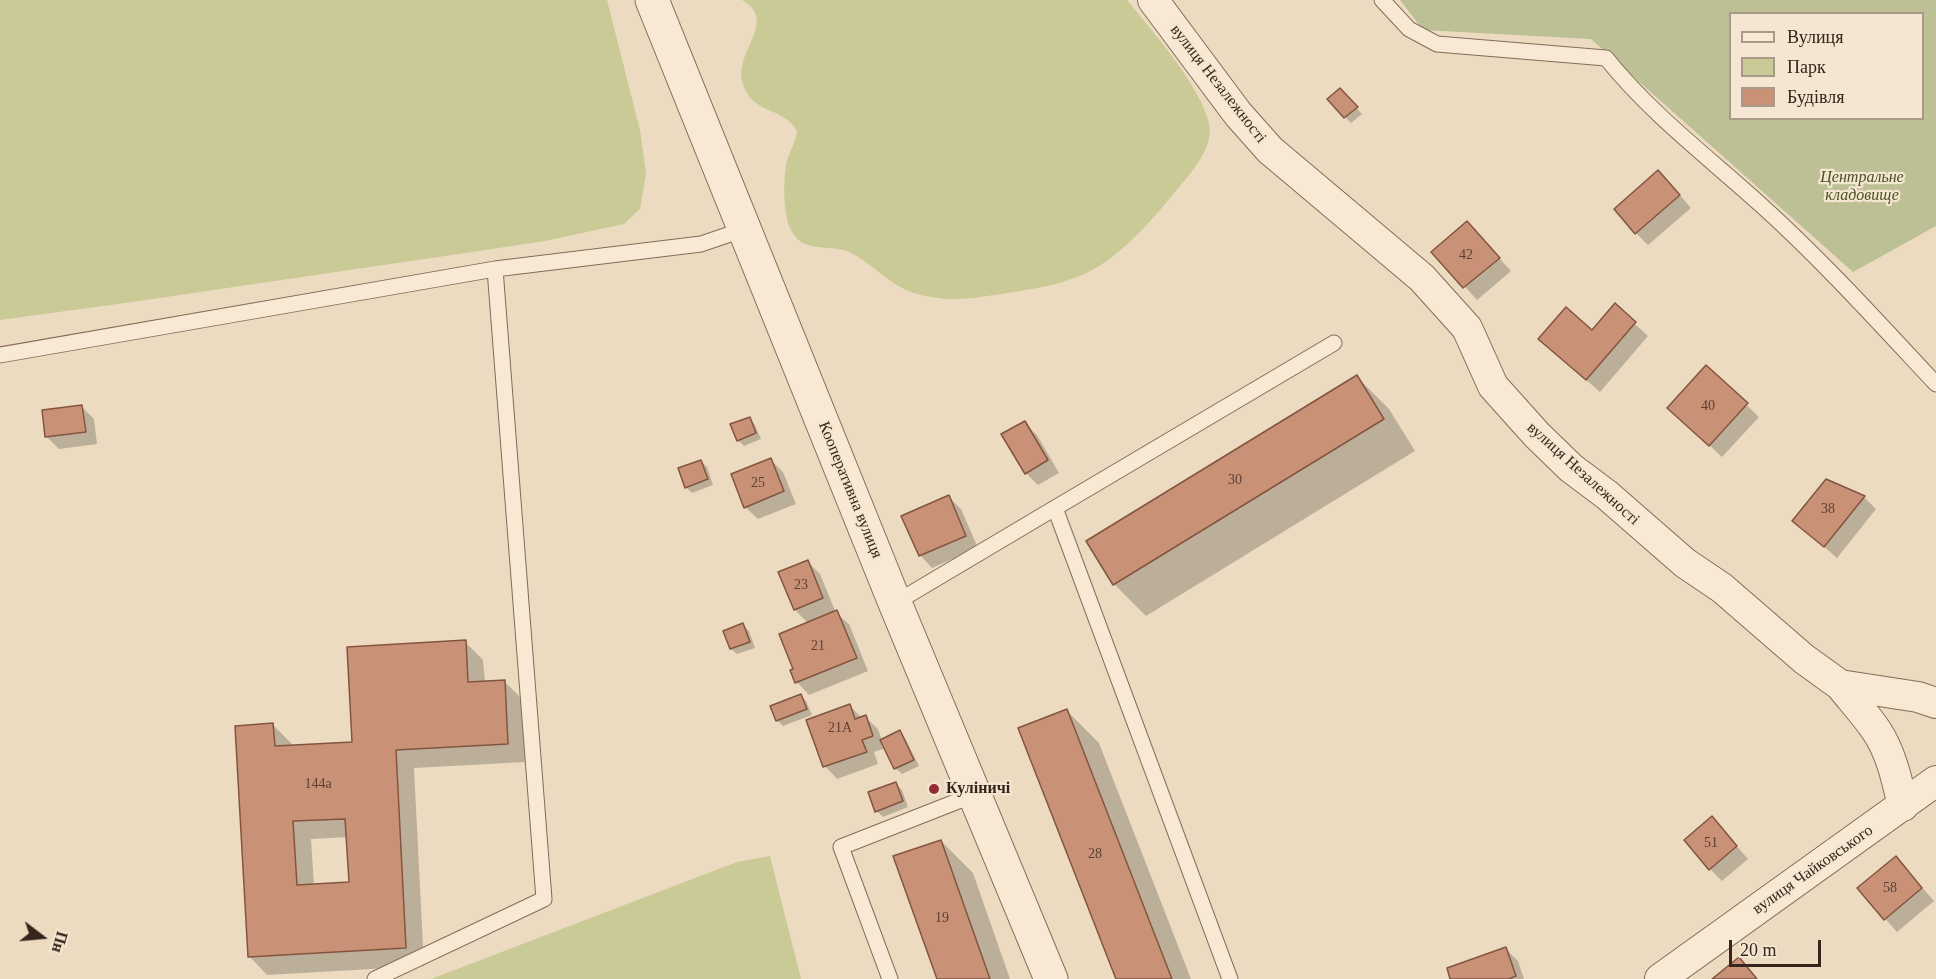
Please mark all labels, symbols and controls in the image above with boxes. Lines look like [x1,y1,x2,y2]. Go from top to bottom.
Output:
legend [1729,12,1924,120]
street label: вулиця Незалежності [1166,21,1270,147]
text: Вулиця [1787,27,1844,47]
text: Парк [1787,57,1826,77]
text: Будівля [1787,87,1844,107]
park label: Центральне кладовище [1820,168,1904,206]
house number: 42 [1459,247,1473,263]
house number: 40 [1701,398,1715,414]
street label: вулиця Незалежності [1523,418,1643,530]
street label: Кооперативна вулиця [814,419,886,561]
house number: 30 [1228,472,1242,488]
house number: 25 [751,475,765,491]
house number: 38 [1821,501,1835,517]
house number: 23 [794,577,808,593]
house number: 21 [811,638,825,654]
house number: 21А [828,720,852,736]
house number: 144а [304,776,332,792]
place label: Куліничі [946,779,1010,799]
marker: Куліничі [927,782,941,796]
street label: вулиця Чайковського [1749,821,1877,919]
house number: 51 [1704,835,1718,851]
house number: 28 [1088,846,1102,862]
house number: 58 [1883,880,1897,896]
north arrow [12,907,72,967]
house number: 19 [935,910,949,926]
scale bar [1732,928,1824,966]
text: Пн [49,929,71,955]
text: 20 m [1740,940,1777,960]

